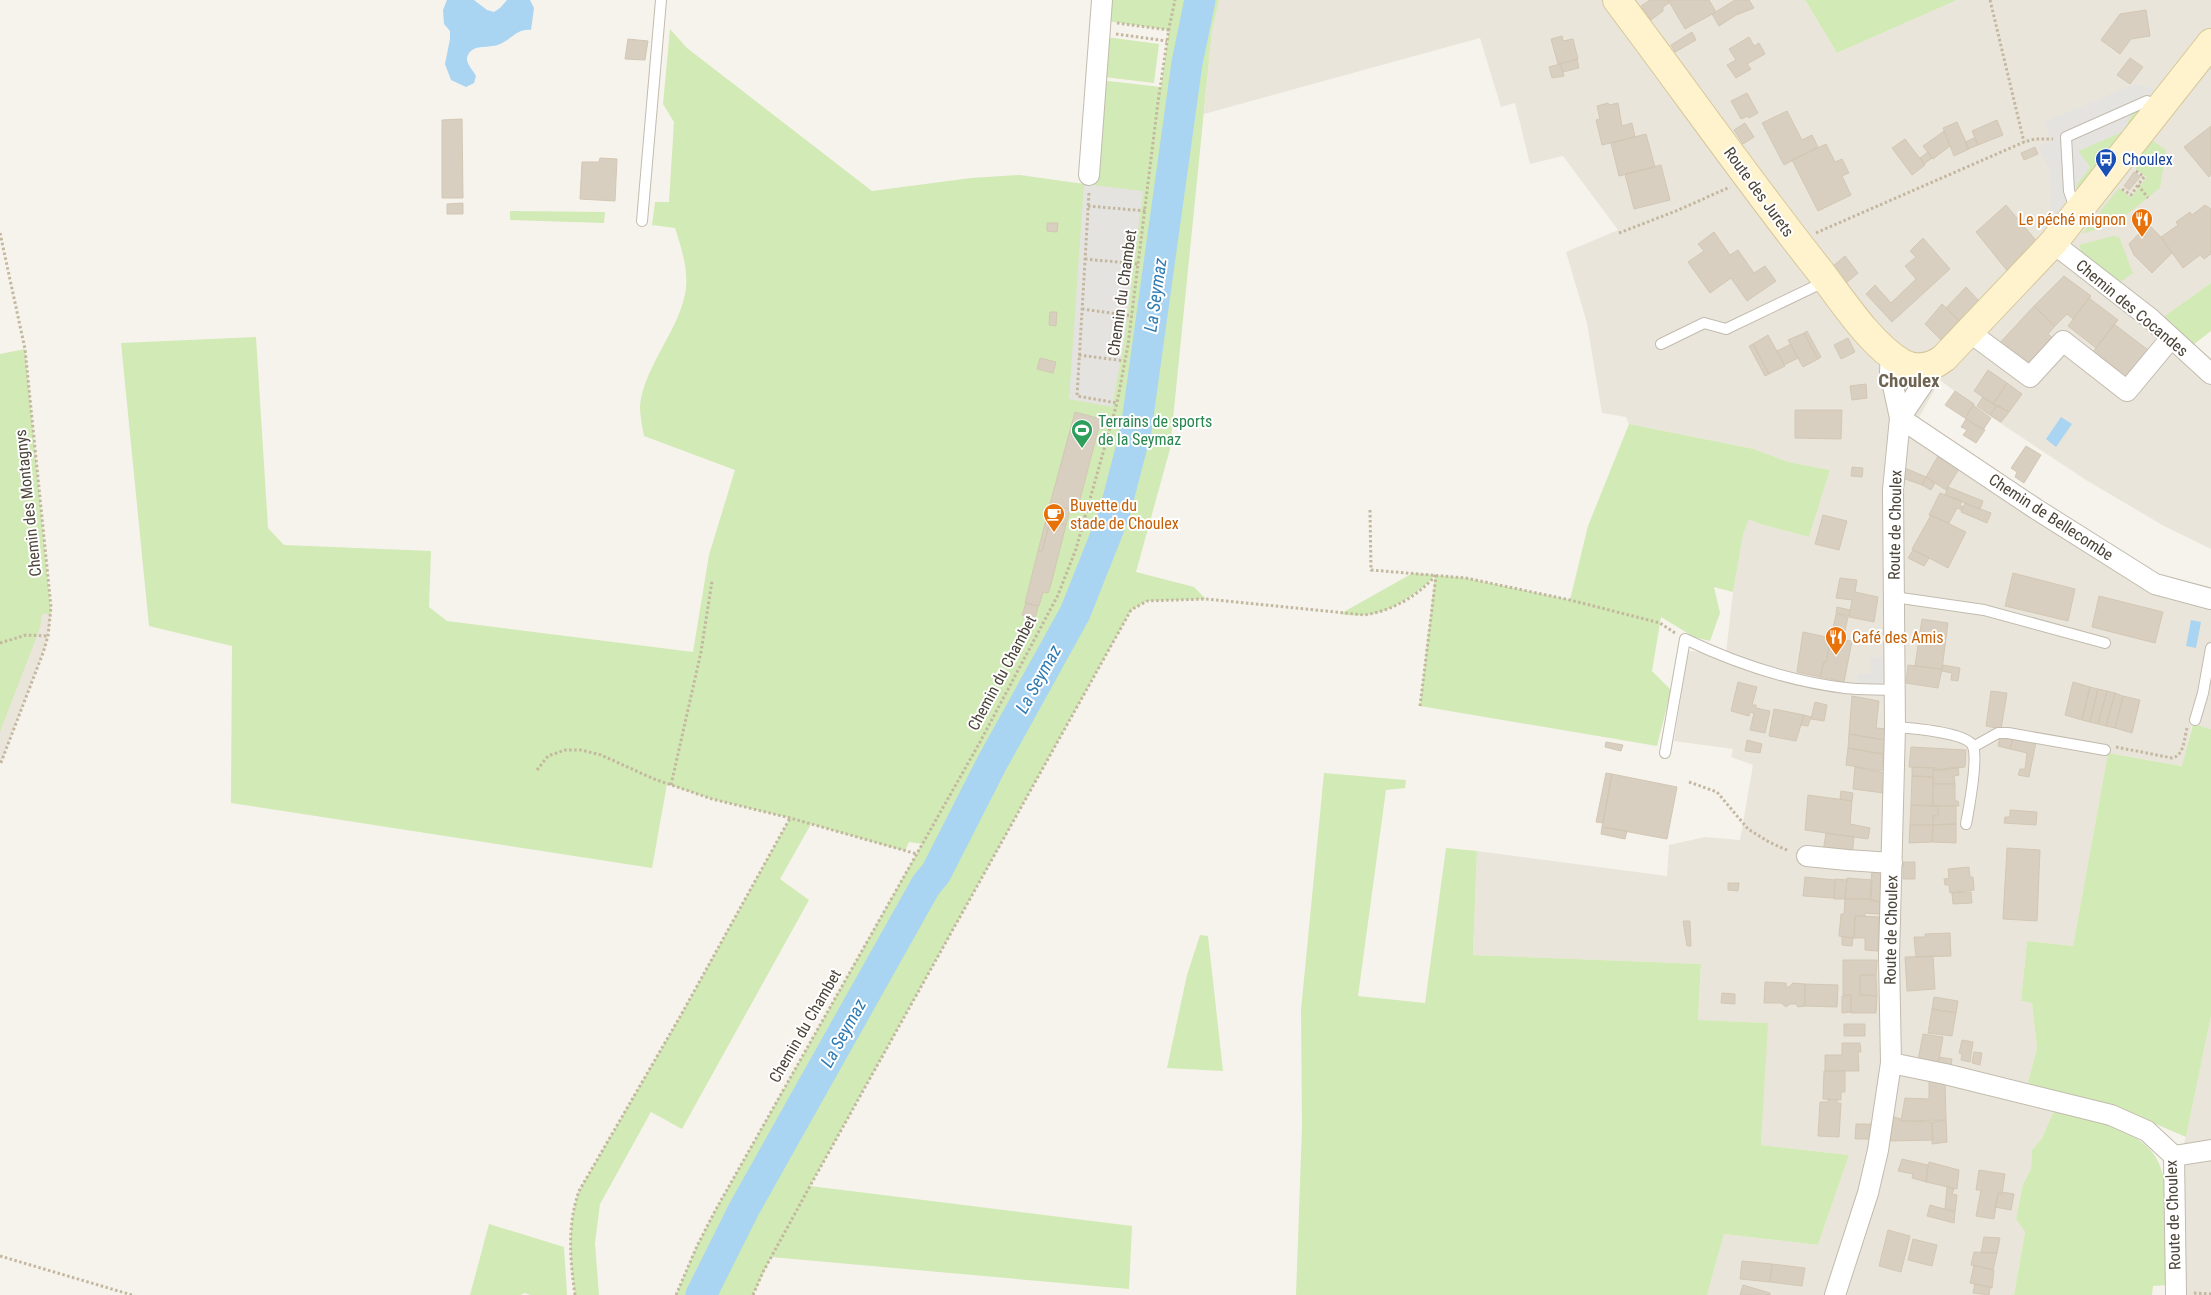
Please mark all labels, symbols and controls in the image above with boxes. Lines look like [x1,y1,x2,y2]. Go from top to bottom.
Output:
street label: Route des Jurets [1720,143,1798,241]
bus stop icon: Choulex [2094,147,2118,178]
place label: Choulex [2122,150,2173,169]
restaurant icon: Le péché mignon [2130,207,2154,238]
place label: Le péché mignon [2018,210,2126,229]
street label: Chemin du Chambet [1104,228,1140,357]
water label: La Seymaz [1139,256,1171,333]
street label: Chemin des Cocandes [2072,256,2192,360]
district label: Choulex [1878,369,1940,392]
place label: Terrains de sports de la Seymaz [1098,412,1212,449]
sports icon: Terrains de sports de la Seymaz [1070,418,1094,449]
street label: Chemin des Montagnys [11,429,45,577]
street label: Route de Choulex [1885,470,1905,580]
street label: Chemin de Bellecombe [1985,470,2117,564]
place label: Buvette du stade de Choulex [1070,496,1179,533]
cafe icon: Buvette du stade de Choulex [1042,502,1066,533]
street label: Chemin du Chambet [964,612,1040,734]
restaurant icon: Café des Amis [1824,625,1848,656]
place label: Café des Amis [1852,628,1943,647]
water label: La Seymaz [1011,641,1065,717]
street label: Route de Choulex [1881,875,1901,985]
street label: Chemin du Chambet [765,966,845,1086]
water label: La Seymaz [816,995,870,1071]
street label: Route de Choulex [2162,1160,2184,1270]

